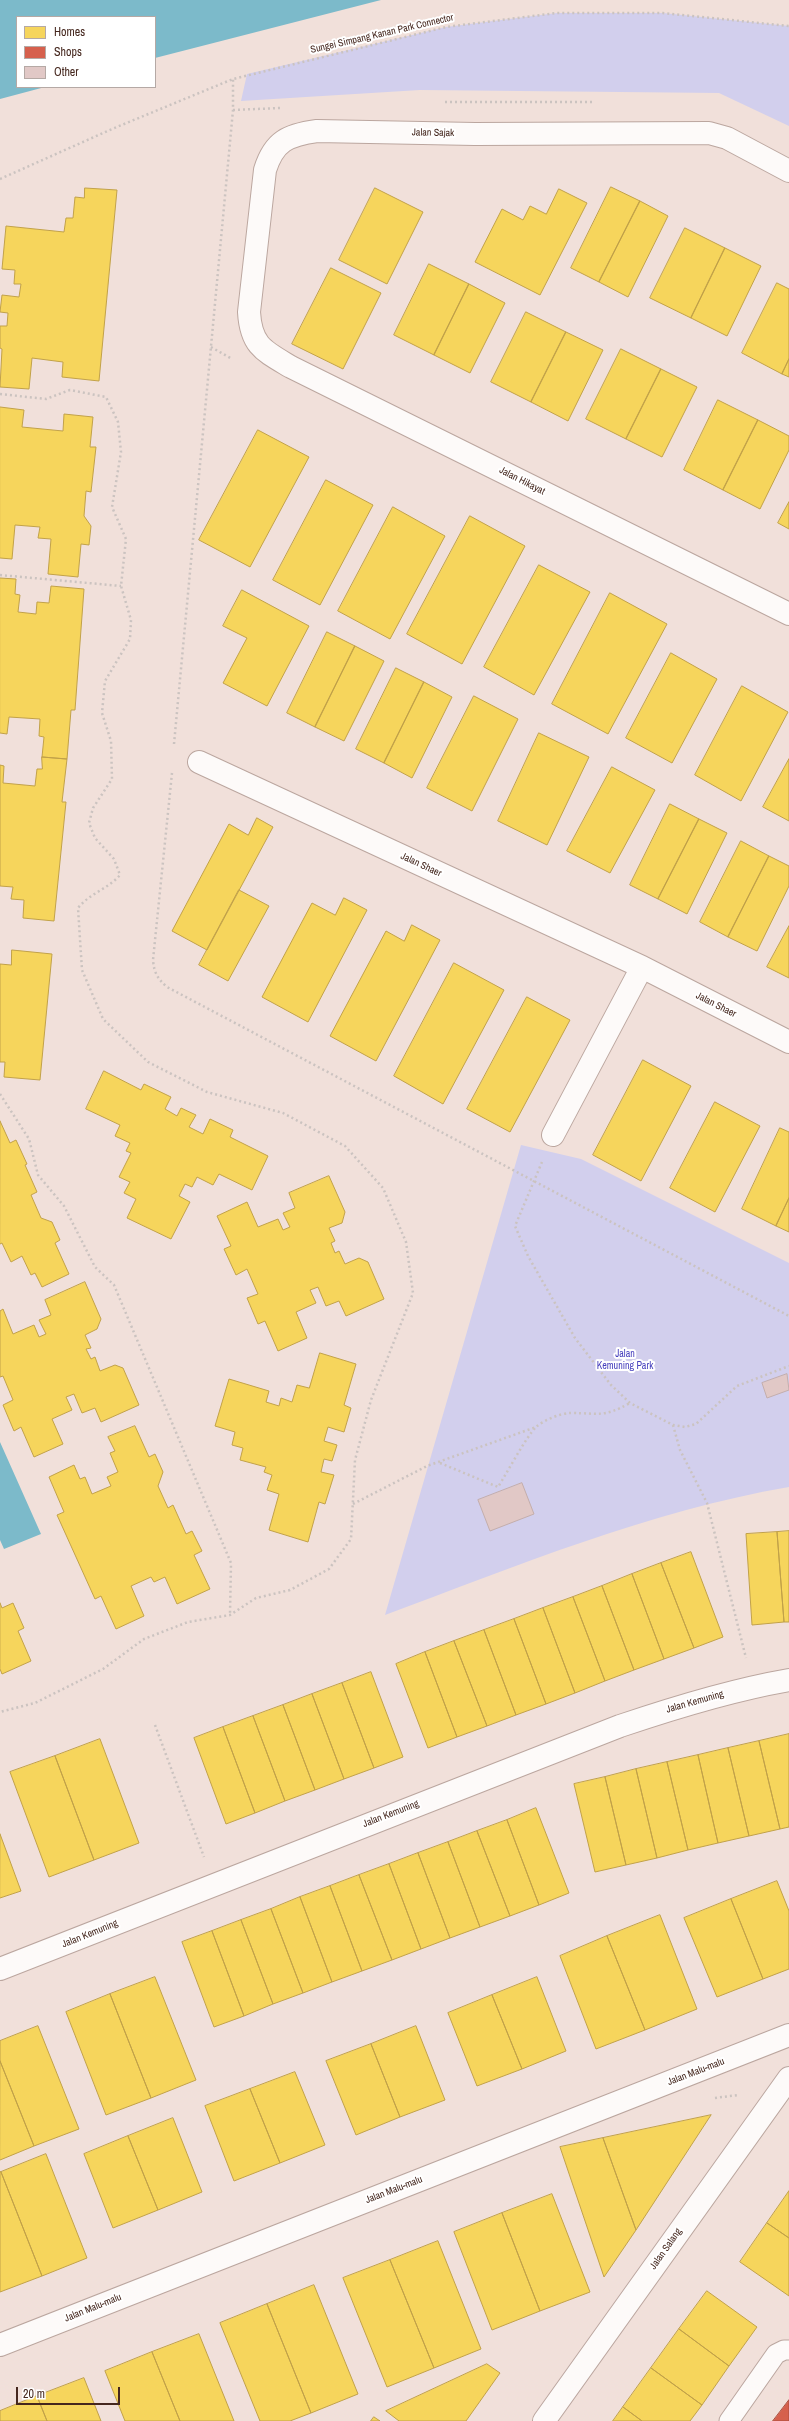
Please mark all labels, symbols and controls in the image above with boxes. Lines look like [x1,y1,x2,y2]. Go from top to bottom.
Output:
street label: Sungei Simpang Kanan Park Connector [309,12,455,56]
legend [16,16,156,88]
text: Homes [54,24,85,40]
text: Shops [54,44,82,60]
text: Other [54,64,79,80]
street label: Jalan Sajak [412,127,454,139]
street label: Jalan Hikayat [497,464,547,498]
street label: Jalan Shaer [399,850,443,880]
street label: Jalan Shaer [694,990,738,1020]
park label: Jalan Kemuning Park [597,1348,653,1372]
street label: Jalan Kemuning [665,1688,725,1716]
street label: Jalan Kemuning [361,1798,421,1830]
street label: Jalan Kemuning [60,1917,120,1951]
street label: Jalan Malu-malu [666,2056,726,2088]
street label: Jalan Malu-malu [364,2174,424,2206]
street label: Jalan Salang [647,2226,685,2272]
street label: Jalan Malu-malu [63,2291,123,2325]
scale bar [18,2379,122,2405]
text: 20 m [23,2386,45,2402]

